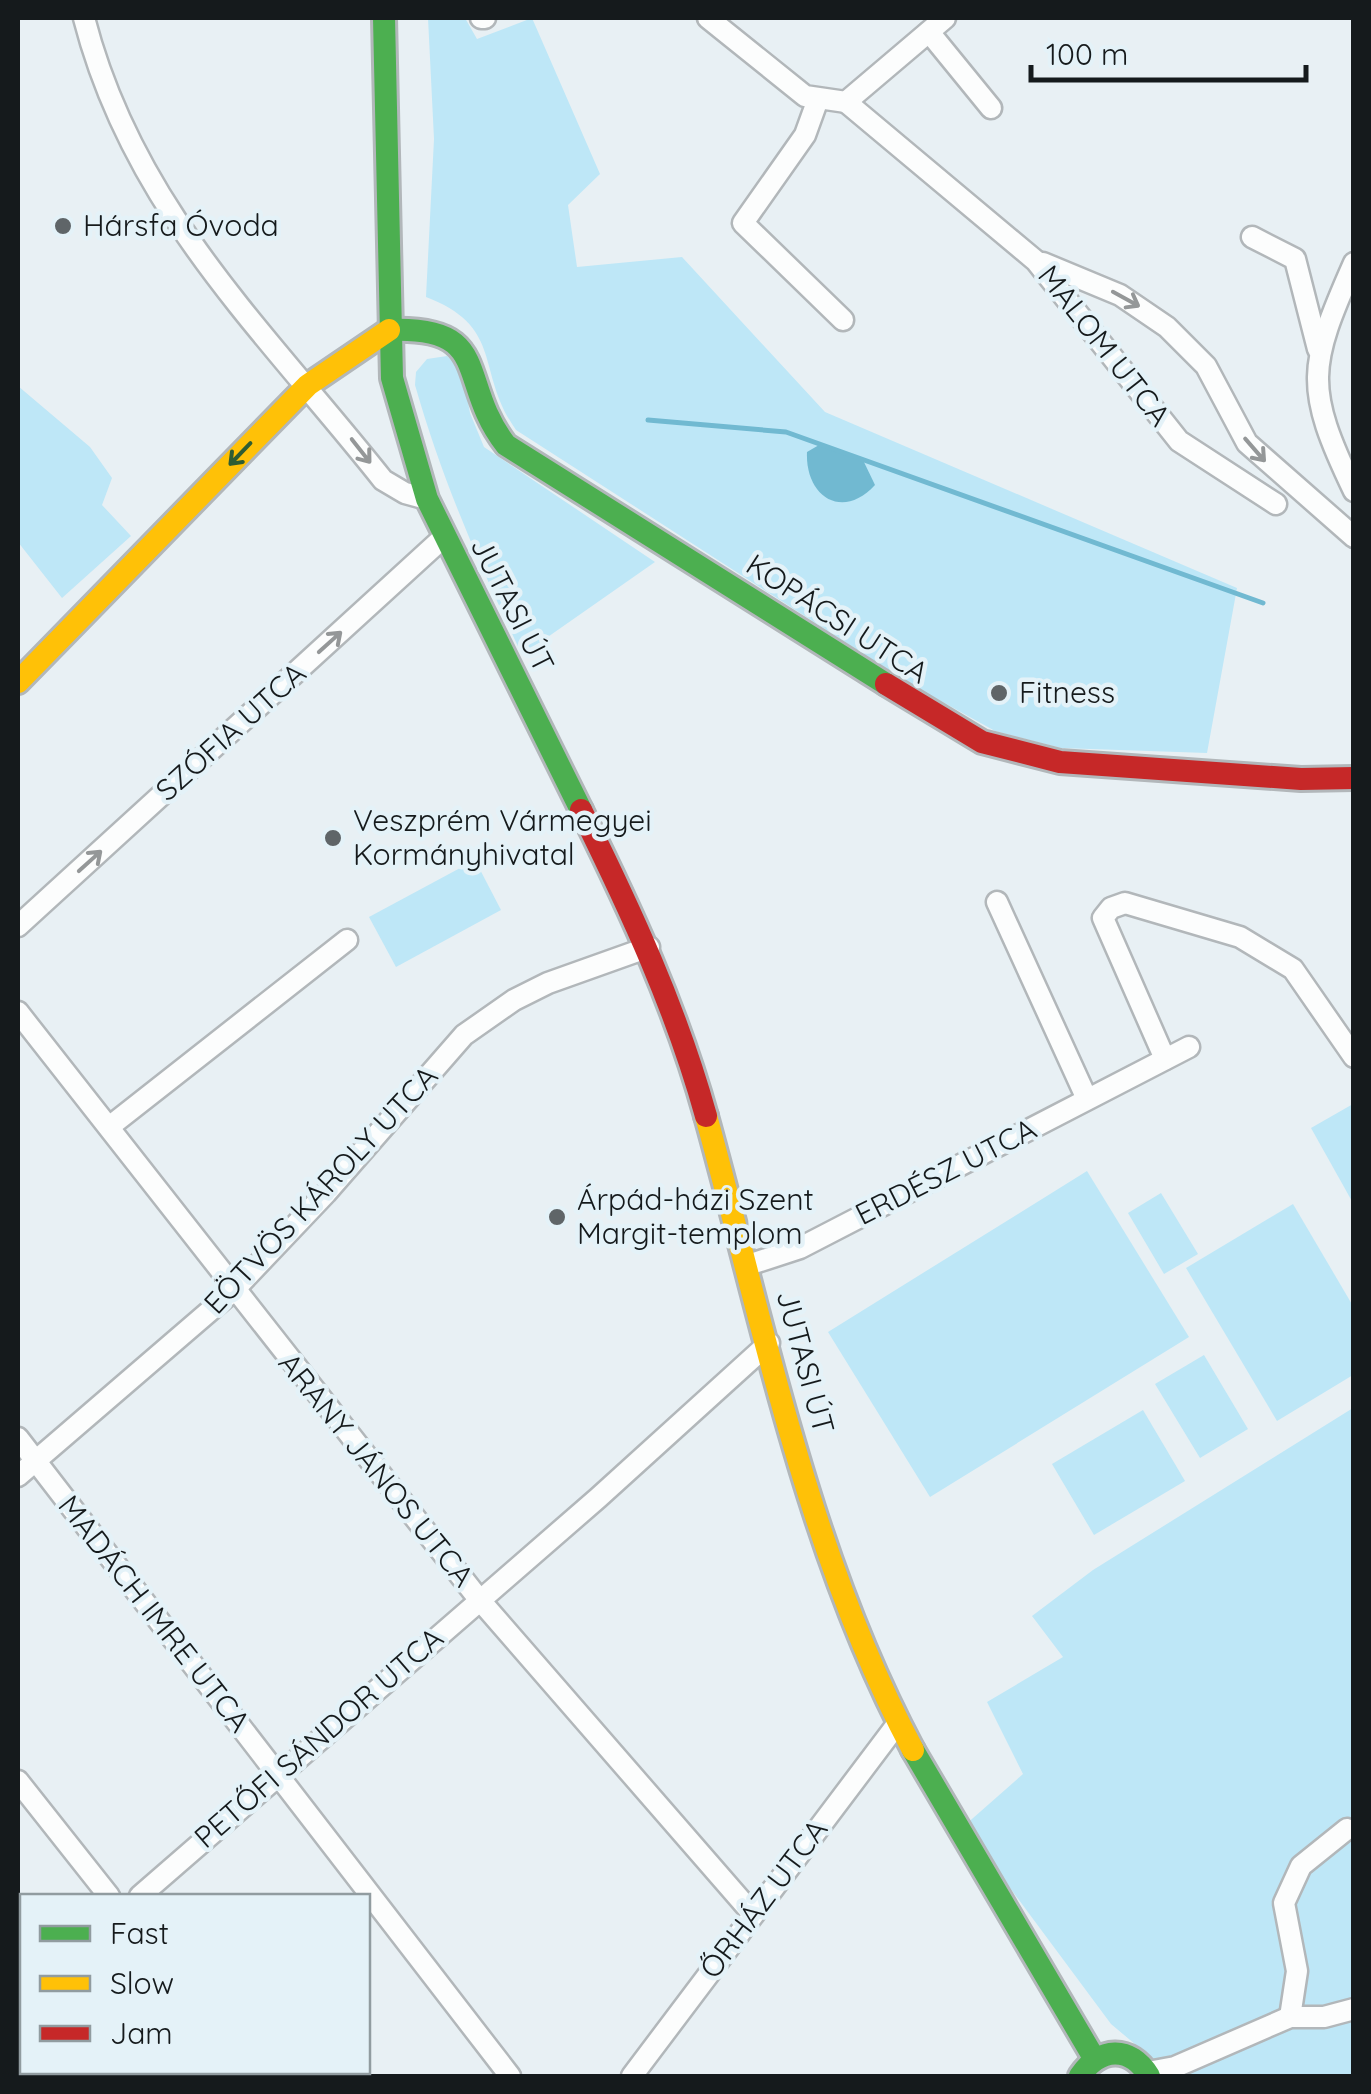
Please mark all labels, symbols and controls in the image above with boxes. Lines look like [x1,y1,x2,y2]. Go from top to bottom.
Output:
scale bar [1031,20,1306,82]
text: 100 m [1046,35,1128,73]
place label: Hársfa Óvoda [83,206,279,244]
marker: Hársfa Óvoda [52,215,74,237]
street label: MALOM UTCA [1030,257,1179,433]
one-way arrow [1110,290,1140,309]
one-way arrow [350,437,371,464]
one-way arrow [1244,437,1267,462]
one-way arrow [228,442,252,466]
street label: JUTASI ÚT [463,531,563,679]
street label: KOPÁCSI UTCA [739,545,936,691]
one-way arrow [317,631,342,654]
street label: SZÓFIA UTCA [147,654,313,809]
place label: Fitness [1019,673,1115,711]
marker: Fitness [988,682,1010,704]
place label: Veszprém Vármegyei Kormányhivatal [353,801,652,873]
marker: Veszprém Vármegyei Kormányhivatal [322,827,344,849]
one-way arrow [76,849,102,873]
street label: EÖTVÖS KÁROLY UTCA [195,1057,445,1321]
street label: ERDÉSZ UTCA [849,1109,1042,1233]
place label: Árpád-házi Szent Margit-templom [577,1180,814,1252]
marker: Árpád-házi Szent Margit-templom [546,1206,568,1228]
street label: JUTASI ÚT [769,1286,843,1437]
street label: ARANY JÁNOS UTCA [271,1345,483,1594]
street label: MADÁCH IMRE UTCA [51,1487,259,1739]
street label: PETŐFI SÁNDOR UTCA [186,1619,451,1856]
street label: ŐRHÁZ UTCA [691,1811,835,1986]
legend [20,1894,370,2074]
text: Fast [110,1914,169,1952]
text: Slow [110,1964,174,2002]
text: Jam [110,2014,173,2052]

